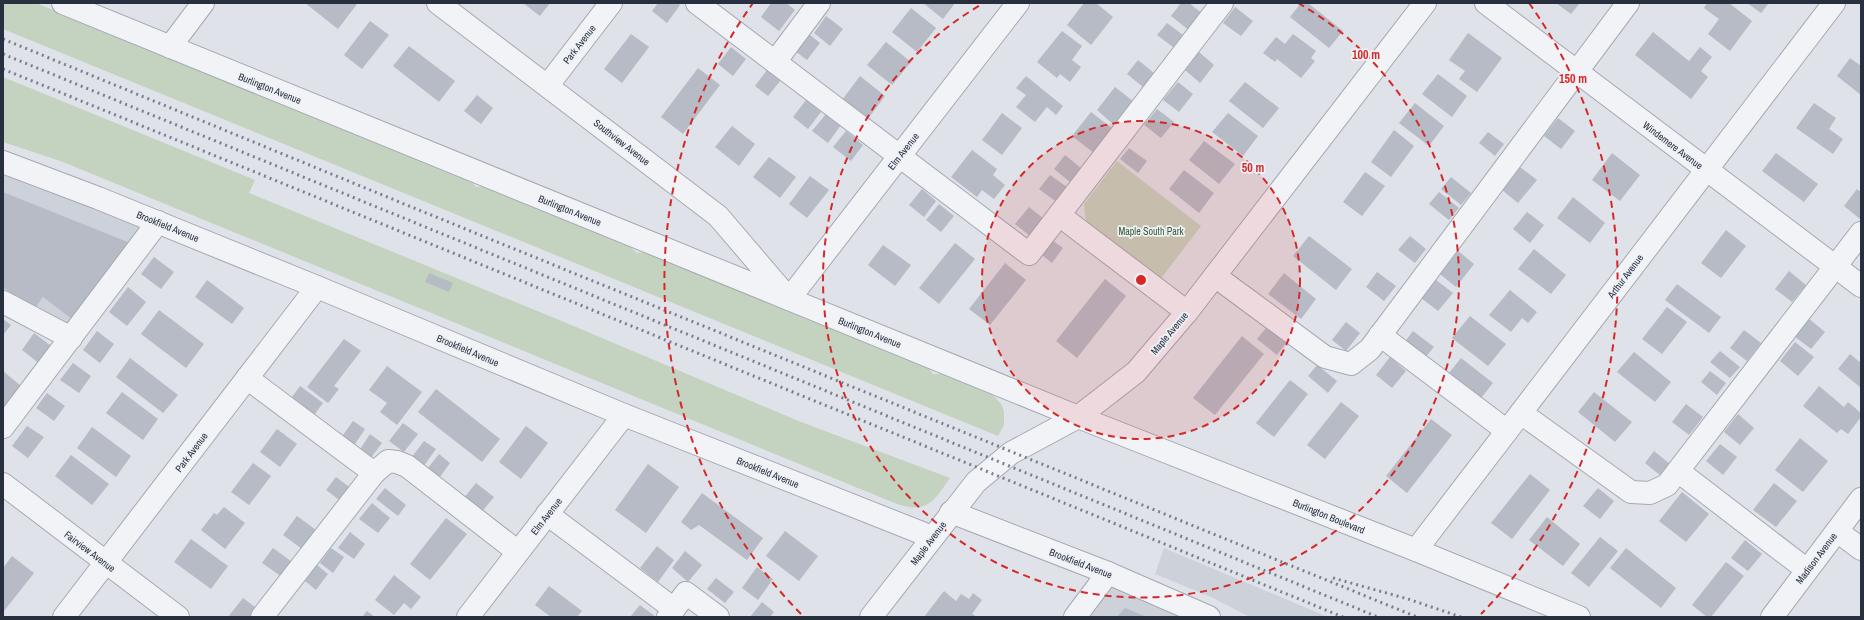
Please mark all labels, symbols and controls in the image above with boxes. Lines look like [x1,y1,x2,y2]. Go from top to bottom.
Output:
street label: Park Avenue [560,22,599,67]
text: 100 m [1352,47,1380,63]
street label: Burlington Avenue [236,70,304,107]
text: 150 m [1559,71,1587,87]
street label: Southview Avenue [591,116,653,169]
street label: Windemere Avenue [1640,119,1706,172]
street label: Elm Avenue [885,130,922,172]
text: 50 m [1242,160,1264,176]
street label: Burlington Avenue [536,192,604,229]
street label: Brookfield Avenue [135,208,201,245]
park label: Maple South Park [1118,225,1184,238]
street label: Arthur Avenue [1604,251,1646,302]
centre of rings [1134,273,1148,287]
street label: Maple Avenue [1148,309,1191,357]
street label: Burlington Avenue [836,314,904,351]
street label: Brookfield Avenue [435,332,501,370]
street label: Park Avenue [172,430,211,475]
street label: Brookfield Avenue [735,454,801,491]
street label: Elm Avenue [528,495,565,537]
street label: Burlington Boulevard [1291,496,1367,537]
street label: Maple Avenue [908,518,949,568]
street label: Fairview Avenue [62,528,118,575]
street label: Madison Avenue [1793,530,1840,587]
street label: Brookfield Avenue [1047,545,1115,582]

